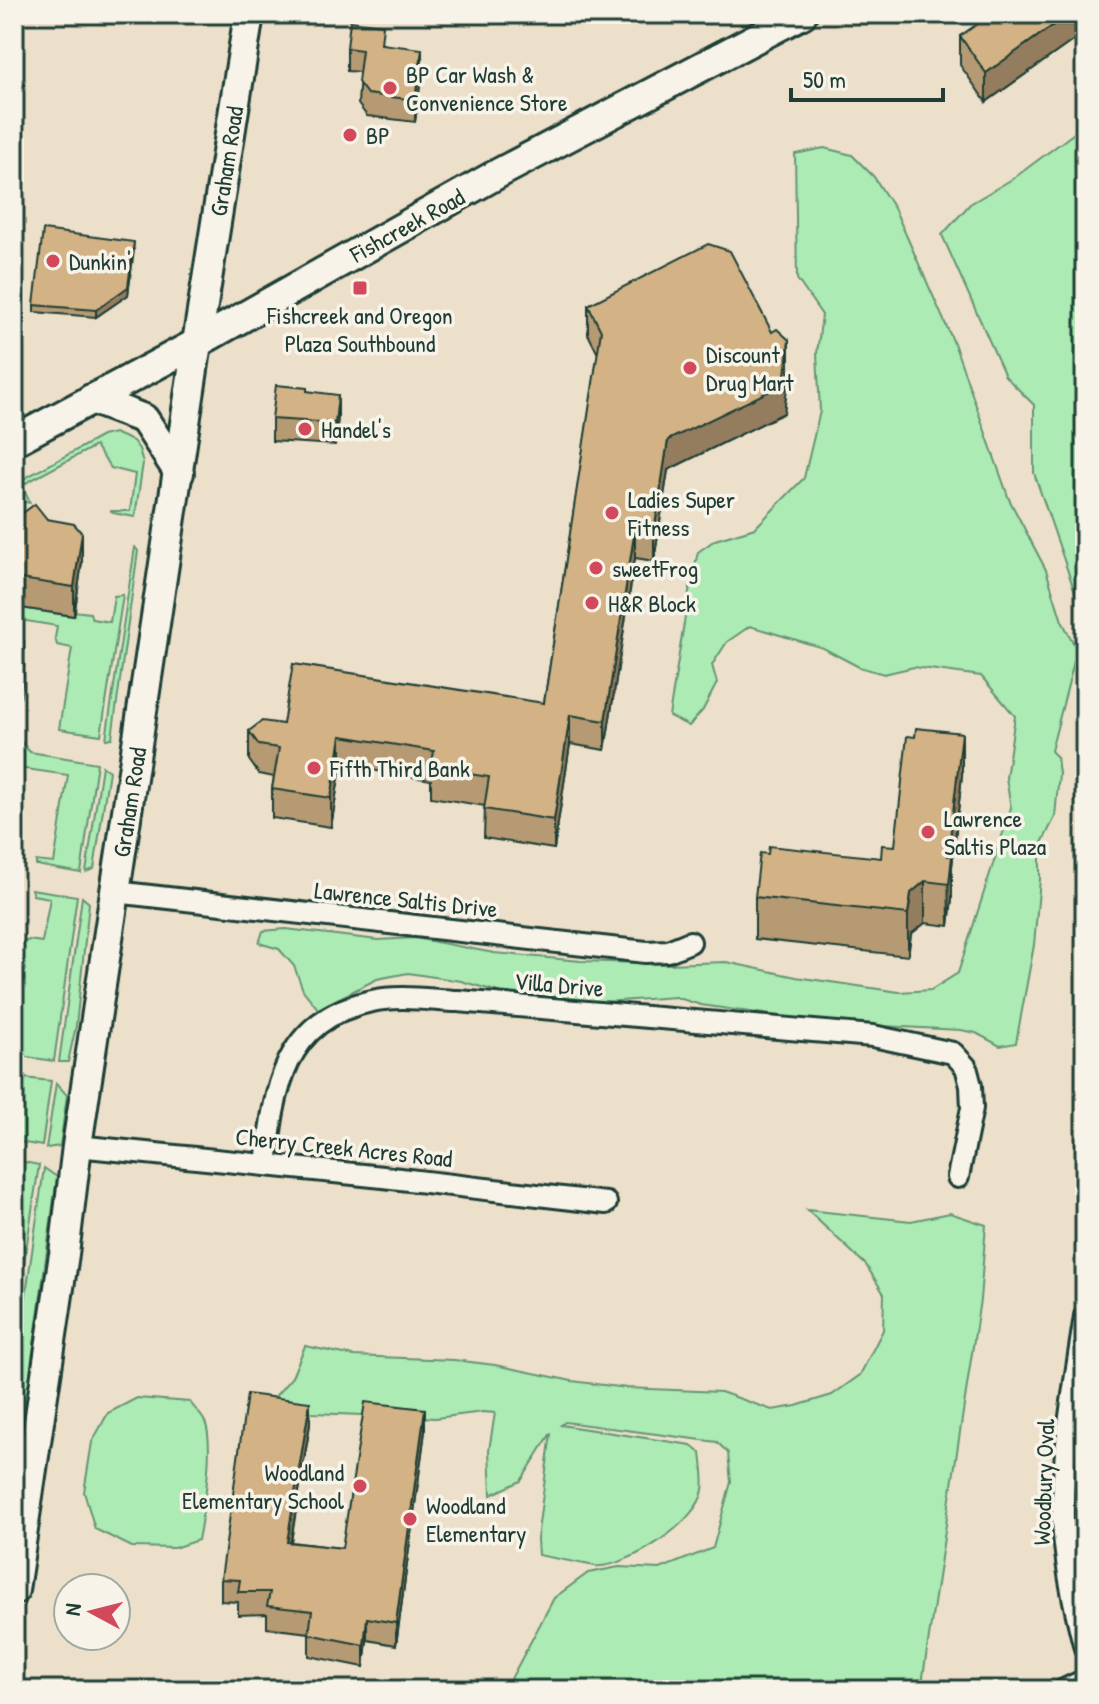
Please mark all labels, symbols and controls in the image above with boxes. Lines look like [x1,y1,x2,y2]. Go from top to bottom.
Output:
scale bar [791,52,943,102]
place label: BP Car Wash & Convenience Store [406,58,568,118]
text: 50 m [803,63,846,95]
marker: BP Car Wash & Convenience Store [381,79,399,97]
street label: Graham Road [202,104,250,218]
place label: BP [366,119,390,151]
marker: BP [341,126,359,144]
street label: Fishcreek Road [343,180,470,270]
place label: Dunkin' [69,245,131,277]
marker: Dunkin' [44,252,62,270]
marker: Fishcreek and Oregon Plaza Southbound [351,279,369,297]
place label: Fishcreek and Oregon Plaza Southbound [266,299,453,359]
place label: Discount Drug Mart [706,338,794,398]
marker: Discount Drug Mart [681,359,699,377]
place label: Handel's [321,413,391,445]
marker: Handel's [296,420,314,438]
place label: Ladies Super Fitness [627,483,735,543]
marker: Ladies Super Fitness [603,504,621,522]
place label: sweetFrog [612,552,698,584]
marker: sweetFrog [587,559,605,577]
place label: H&R Block [608,587,696,619]
marker: H&R Block [583,594,601,612]
street label: Graham Road [105,745,153,859]
place label: Fifth Third Bank [329,752,470,784]
marker: Fifth Third Bank [305,759,323,777]
place label: Lawrence Saltis Plaza [944,802,1046,862]
marker: Lawrence Saltis Plaza [919,823,937,841]
street label: Lawrence Saltis Drive [313,873,500,925]
street label: Villa Drive [513,964,605,1004]
street label: Cherry Creek Acres Road [234,1120,454,1174]
street label: Woodbury Oval [1025,1418,1061,1546]
place label: Woodland Elementary School [182,1456,345,1516]
marker: Woodland Elementary School [351,1477,369,1495]
place label: Woodland Elementary [426,1489,526,1549]
marker: Woodland Elementary [401,1510,419,1528]
north arrow [52,1572,132,1652]
text: N [57,1602,88,1617]

